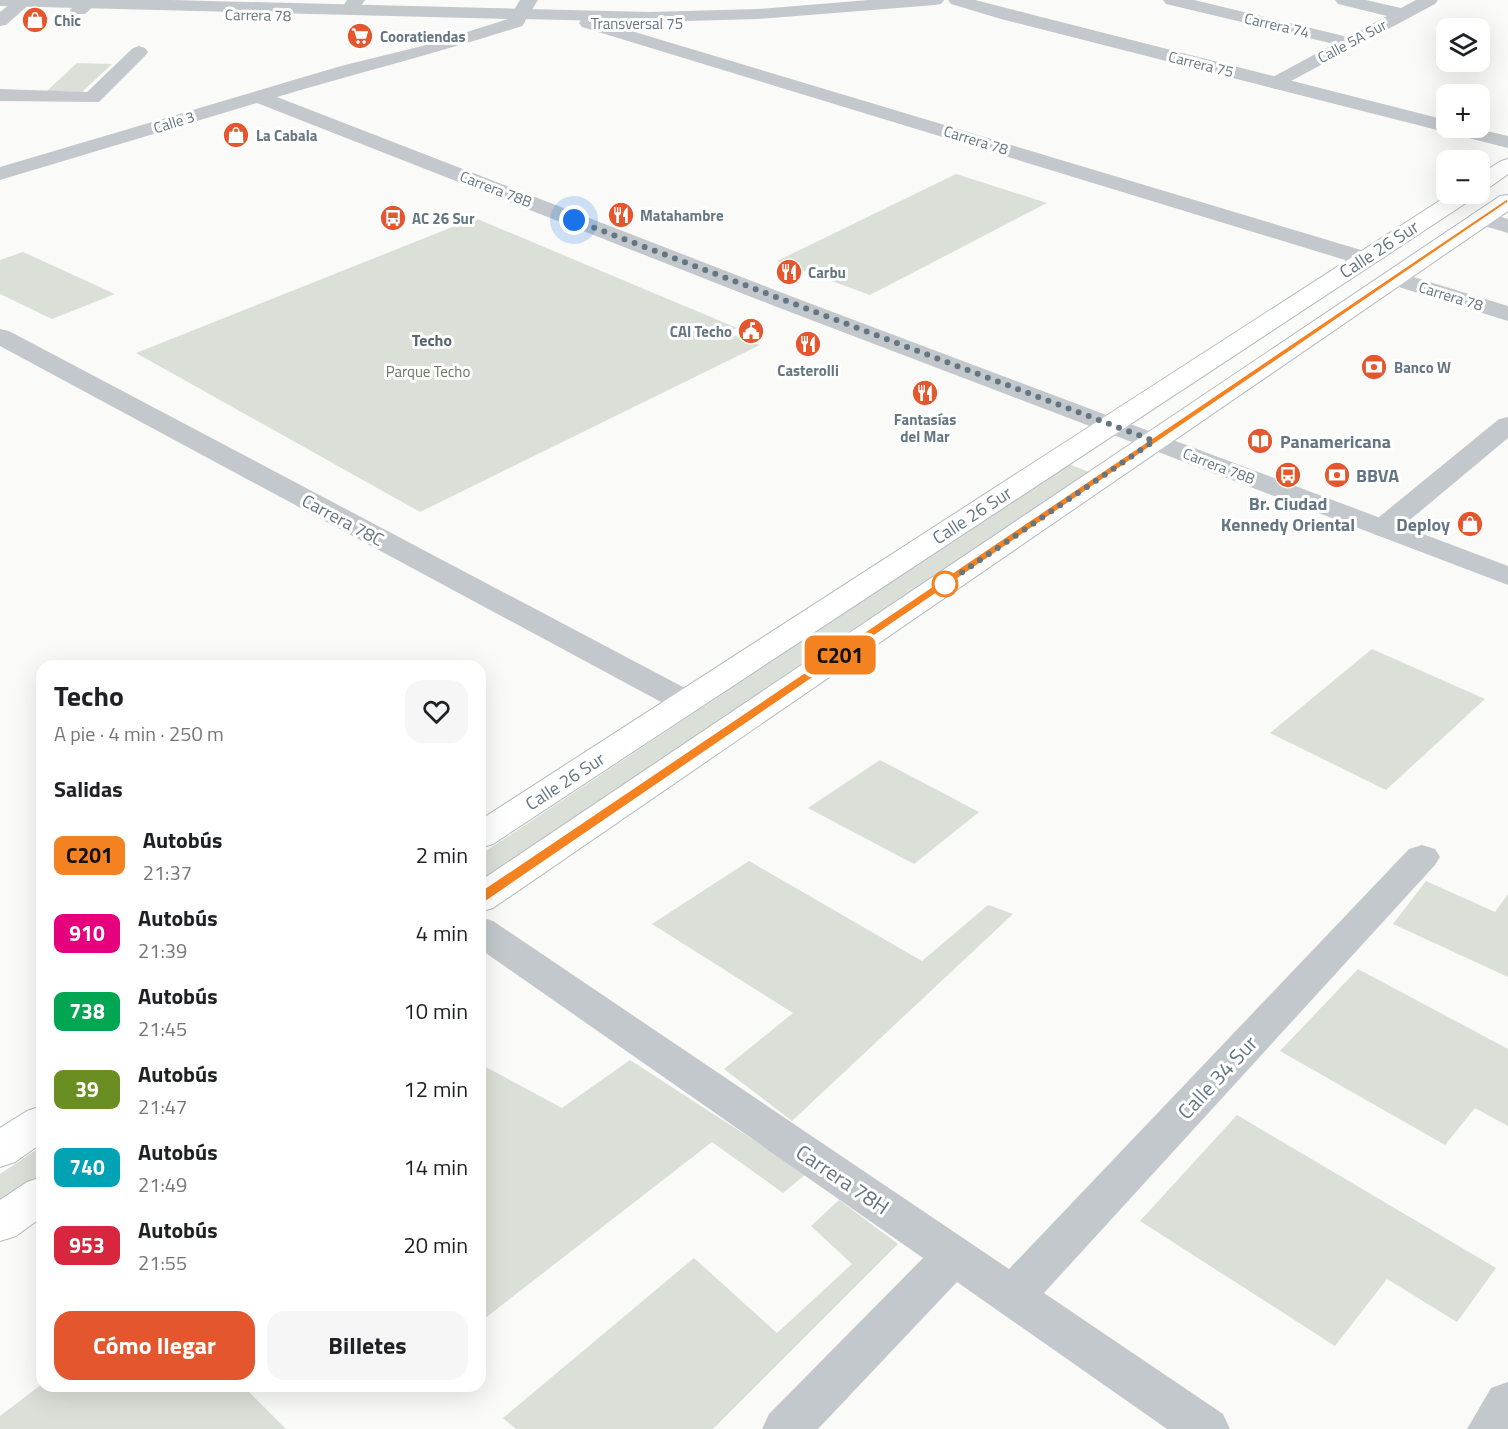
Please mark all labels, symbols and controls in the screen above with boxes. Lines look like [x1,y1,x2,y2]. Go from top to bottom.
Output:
street label: Carrera 78 [225,3,291,27]
shop icon: Chic [20,5,50,35]
street label: Carrera 74 [1242,6,1312,44]
place label: Chic [54,9,81,32]
street label: Transversal 75 [591,12,683,35]
street label: Calle 5A Sur [1313,13,1391,69]
map controls [1436,18,1490,204]
button: layers [1436,18,1490,72]
supermarket icon: Cooratiendas [345,21,375,51]
place label: Cooratiendas [380,25,466,48]
street label: Carrera 75 [1166,45,1236,83]
button: + [1436,84,1490,138]
street label: Calle 3 [151,105,197,139]
street label: Carrera 78 [941,119,1011,161]
shop icon: La Cabala [221,120,251,150]
place label: La Cabala [256,124,318,147]
button: − [1436,150,1490,204]
street label: Carrera 78B [457,165,535,213]
restaurant icon: Matahambre [606,200,636,230]
bus stop icon: AC 26 Sur [378,203,408,233]
place label: Matahambre [640,204,724,227]
your location [559,205,589,235]
place label: AC 26 Sur [412,207,475,230]
street label: Calle 26 Sur [1334,213,1424,285]
restaurant icon: Carbu [774,257,804,287]
place label: Carbu [808,261,846,284]
street label: Carrera 78 [1416,275,1486,317]
public building icon: CAI Techo [736,316,766,346]
place label: CAI Techo [670,320,732,343]
district label: Techo [412,328,452,352]
restaurant icon: Casterolli [793,329,823,359]
bank icon: Banco W [1359,352,1389,382]
place label: Banco W [1394,356,1451,379]
place label: Casterolli [777,359,839,382]
park label: Parque Techo [386,360,470,383]
restaurant icon: Fantasías del Mar [910,378,940,408]
place label: Fantasías del Mar [894,408,956,448]
library icon: Panamericana [1245,426,1275,456]
place label: Panamericana [1280,428,1391,455]
street label: Carrera 78B [1180,442,1258,490]
bus stop icon: Br. Ciudad Kennedy Oriental [1273,460,1303,490]
bank icon: BBVA [1322,460,1352,490]
place label: BBVA [1356,462,1399,489]
street label: Calle 26 Sur [927,479,1017,551]
street label: Carrera 78C [297,487,389,553]
place label: Br. Ciudad Kennedy Oriental [1221,490,1355,538]
shop icon: Deploy [1455,509,1485,539]
place label: Deploy [1396,511,1450,538]
unlabelled marker [932,571,958,597]
line badge: C201 [798,636,882,674]
text: C201 [817,639,863,671]
text: Techo [54,674,124,717]
button: heart [405,680,468,743]
text: A pie · 4 min · 250 m [54,718,224,749]
street label: Calle 26 Sur [520,745,610,817]
text: Salidas [54,772,123,806]
text: Autobús [143,823,222,857]
text: 2 min [416,838,468,872]
text: C201 [66,839,113,871]
text: 21:37 [143,857,192,888]
text: Autobús [138,901,218,935]
text: 4 min [416,916,468,950]
text: 910 [69,917,105,949]
text: 21:39 [138,935,187,966]
text: Autobús [138,979,218,1013]
text: 10 min [403,994,468,1028]
text: 738 [69,995,105,1027]
text: 21:45 [138,1013,187,1044]
street label: Calle 34 Sur [1170,1028,1264,1126]
text: Autobús [138,1057,218,1091]
text: 12 min [403,1072,468,1106]
text: 39 [75,1073,99,1105]
text: 21:47 [138,1091,187,1122]
text: Autobús [138,1135,218,1169]
street label: Carrera 78H [790,1136,896,1222]
text: 14 min [403,1150,468,1184]
text: 740 [69,1151,105,1183]
text: 21:49 [138,1169,187,1200]
text: Autobús [138,1213,218,1247]
text: 20 min [403,1228,468,1262]
text: 953 [69,1229,105,1261]
text: 21:55 [138,1247,187,1278]
button: Cómo llegar [54,1311,255,1380]
button: Billetes [267,1311,468,1380]

